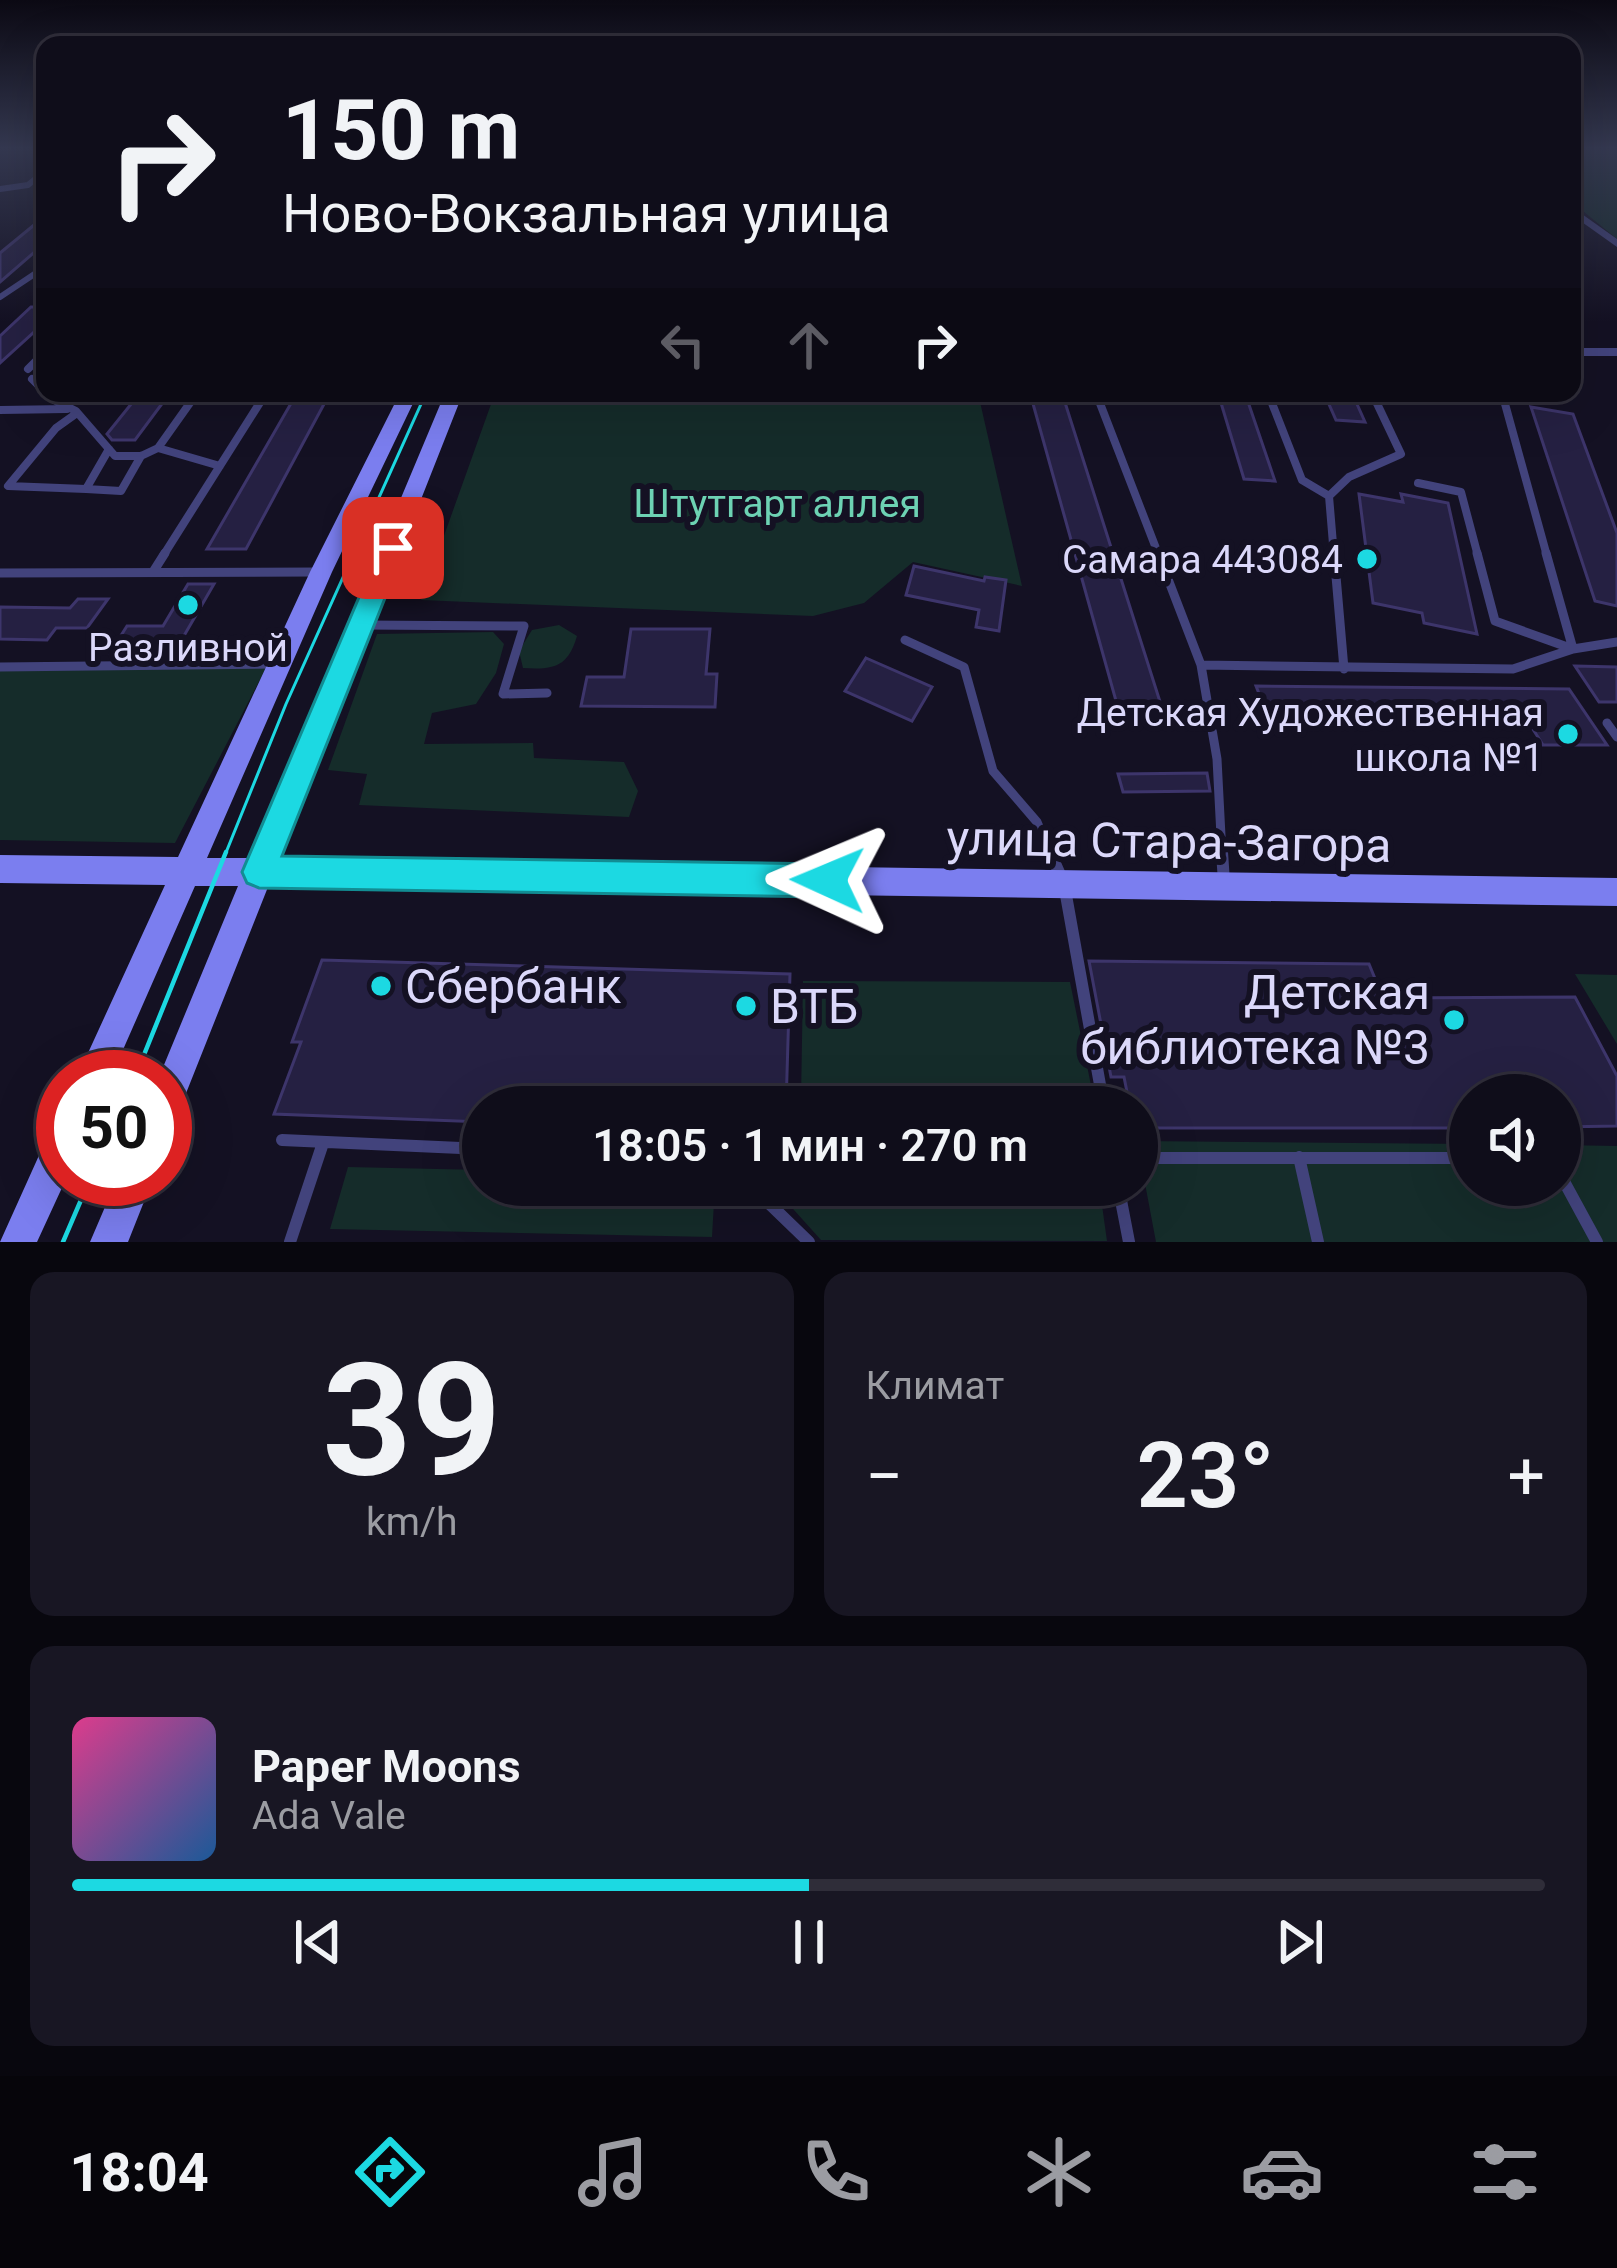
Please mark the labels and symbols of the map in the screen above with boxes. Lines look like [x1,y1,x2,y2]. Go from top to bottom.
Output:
park label: Штутгарт аллея [633,481,921,527]
pin [342,497,444,599]
place label: Самара 443084 [1062,537,1343,583]
marker: Самара 443084 [1354,546,1380,572]
marker: Разливной [175,592,201,618]
place label: Разливной [88,625,288,671]
place label: Детская Художественная школа №1 [1077,690,1544,781]
marker: Детская Художественная школа №1 [1555,721,1581,747]
street label: улица Стара-Загора [946,809,1392,874]
position arrow [765,817,891,943]
place label: Сбербанк [405,958,622,1015]
place label: Детская библиотека №3 [1080,964,1430,1076]
marker: Сбербанк [368,973,394,999]
place label: ВТБ [770,978,858,1035]
marker: ВТБ [733,993,759,1019]
marker: Детская библиотека №3 [1441,1007,1467,1033]
speed limit sign: 50 [36,1050,192,1206]

